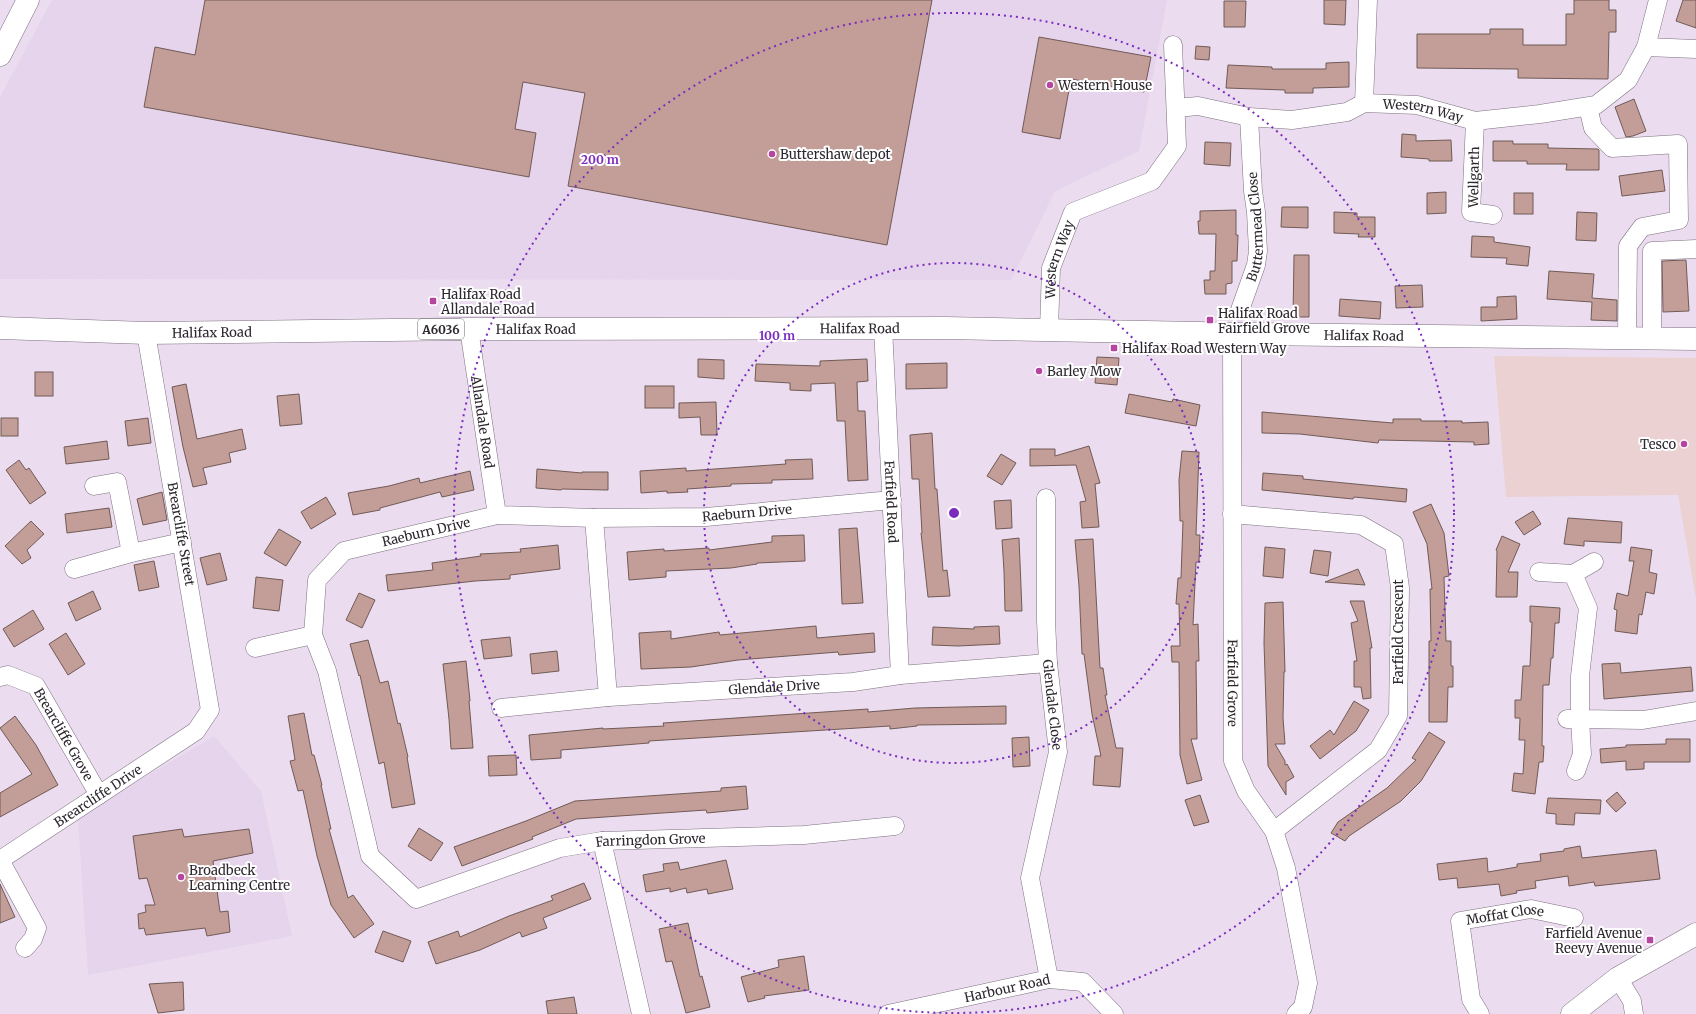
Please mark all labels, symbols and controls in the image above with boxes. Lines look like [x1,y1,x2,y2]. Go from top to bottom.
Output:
place label: Western House [1057,77,1152,94]
marker: Western House [1045,80,1055,90]
street label: Western Way [1382,95,1466,126]
place label: Buttershaw depot [780,146,891,163]
street label: Wellgarth [1465,146,1483,209]
marker: Buttershaw depot [767,149,777,159]
text: 200 m [581,152,619,167]
street label: Buttermead Close [1242,171,1267,284]
street label: Western Way [1041,217,1078,300]
place label: Halifax Road Allandale Road [440,286,535,318]
marker: Halifax Road Allandale Road [428,296,438,306]
place label: Halifax Road Fairfield Grove [1218,305,1310,337]
marker: Halifax Road Fairfield Grove [1205,315,1215,325]
road number: A6036 [418,319,464,339]
street label: Halifax Road [496,320,576,337]
street label: Halifax Road [820,320,900,337]
street label: Halifax Road [172,323,252,341]
street label: Halifax Road [1324,326,1404,344]
text: 100 m [759,328,795,343]
place label: Halifax Road Western Way [1122,340,1287,357]
marker: Halifax Road Western Way [1109,343,1119,353]
place label: Barley Mow [1047,363,1122,380]
marker: Barley Mow [1034,366,1044,376]
street label: Allandale Road [467,373,498,470]
place label: Tesco [1640,436,1676,453]
marker: Tesco [1679,439,1689,449]
street label: Farfield Road [881,460,902,544]
street label: Brearcliffe Street [164,481,198,587]
street label: Raeburn Drive [701,501,793,525]
centre of rings [947,506,961,520]
street label: Raeburn Drive [380,514,472,550]
street label: Farfield Crescent [1390,579,1407,685]
street label: Farfield Grove [1224,639,1241,727]
street label: Glendale Close [1039,658,1066,751]
street label: Glendale Drive [728,676,821,698]
street label: Brearcliffe Grove [30,685,97,784]
street label: Brearcliffe Drive [51,761,145,831]
street label: Farringdon Grove [594,829,706,850]
place label: Broadbeck Learning Centre [189,862,290,894]
marker: Broadbeck Learning Centre [176,872,186,882]
street label: Moffat Close [1465,901,1546,928]
place label: Farfield Avenue Reevy Avenue [1545,925,1642,957]
marker: Farfield Avenue Reevy Avenue [1645,935,1655,945]
street label: Harbour Road [963,970,1052,1006]

